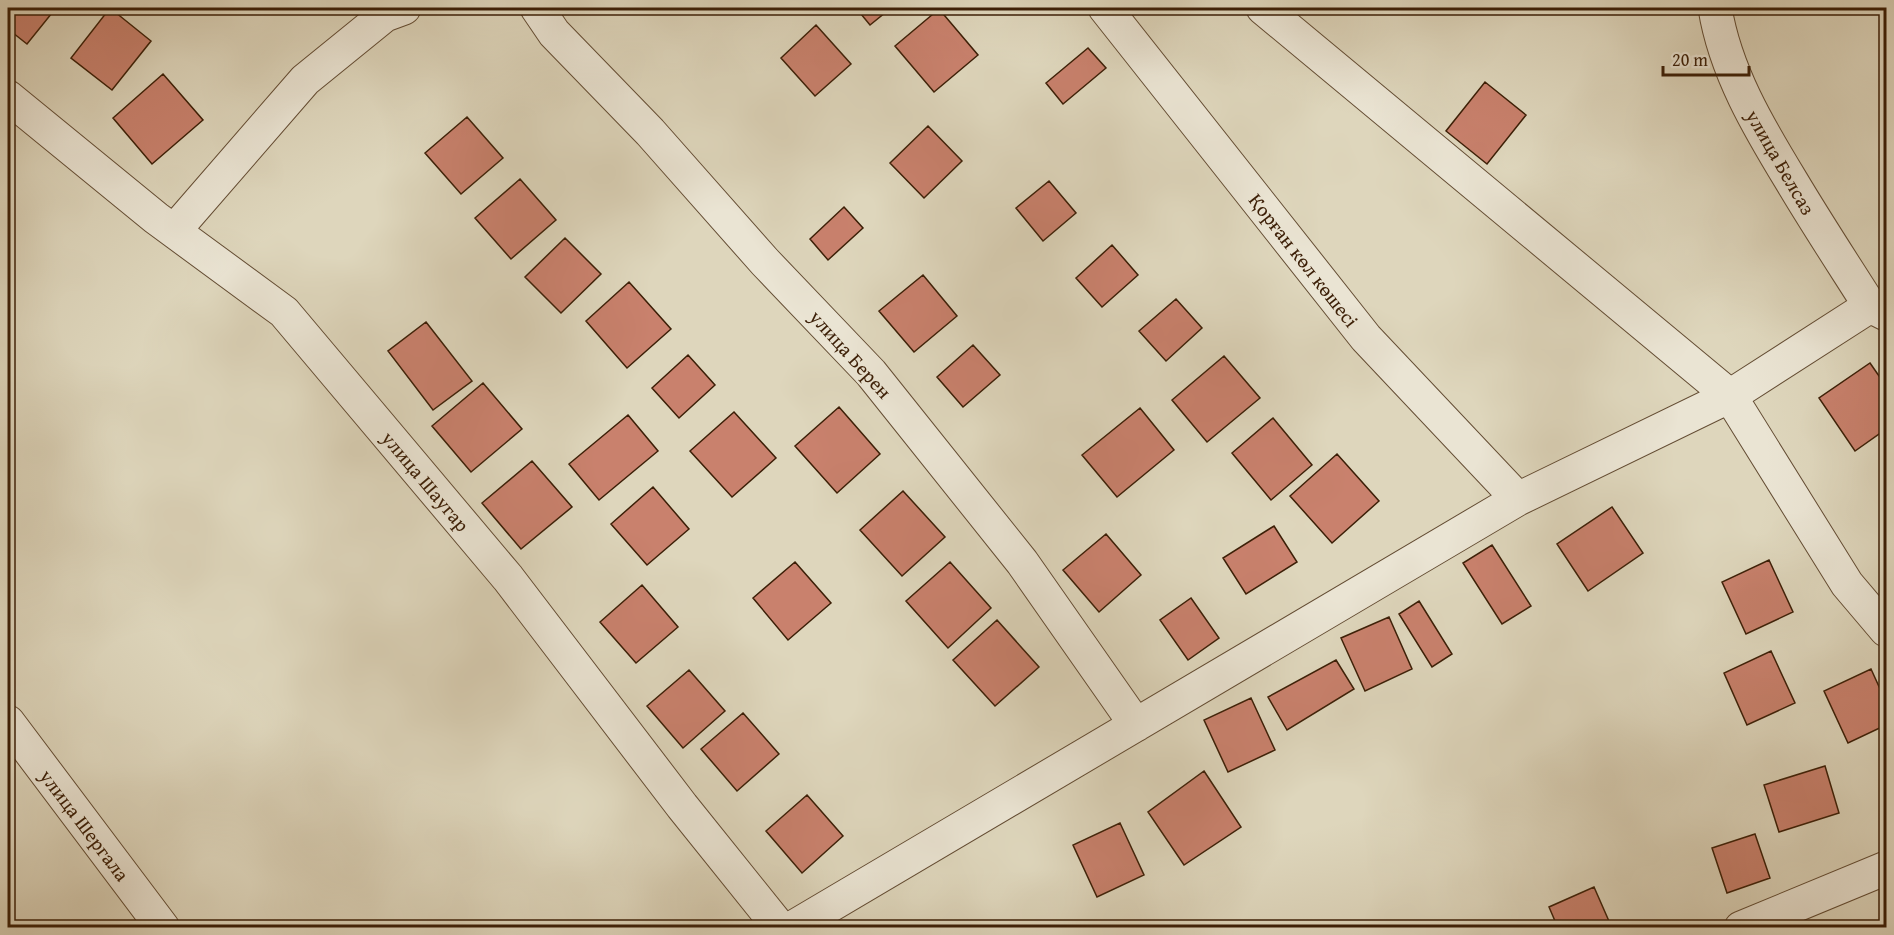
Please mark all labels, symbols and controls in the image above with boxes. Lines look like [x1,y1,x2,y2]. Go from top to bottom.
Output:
scale bar [1663,39,1748,77]
text: 20 m [1672,46,1708,73]
street label: улица Белсаз [1739,103,1823,220]
street label: Қорған көл көшесі [1242,187,1366,334]
street label: улица Берен [802,302,899,405]
street label: улица Шаугар [375,424,477,538]
street label: улица Шергала [33,762,137,888]

